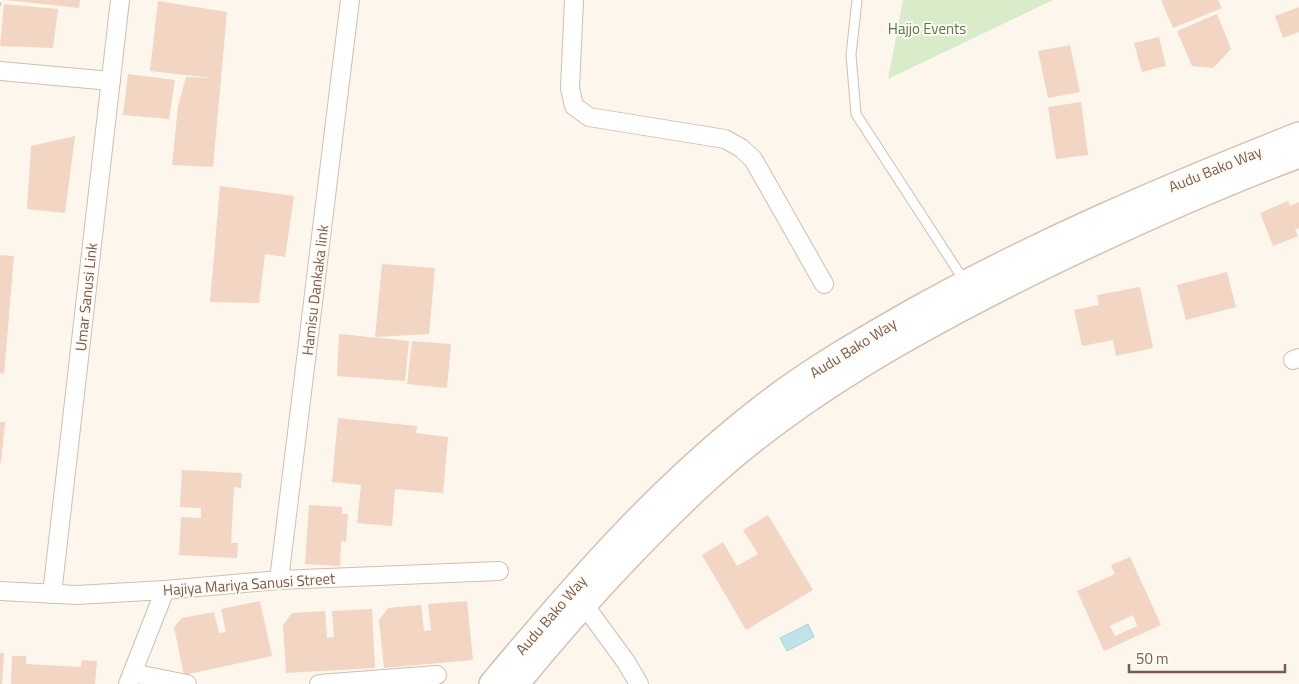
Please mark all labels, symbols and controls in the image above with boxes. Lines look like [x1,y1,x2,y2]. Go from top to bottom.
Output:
park label: Hajjo Events [888,17,966,40]
street label: Audu Bako Way [1165,140,1265,198]
street label: Hamisu Dankaka link [296,223,334,357]
street label: Umar Sanusi Link [69,242,103,352]
street label: Audu Bako Way [805,312,901,384]
street label: Hajiya Mariya Sanusi Street [162,566,337,601]
street label: Audu Bako Way [510,570,592,660]
scale bar [1129,642,1285,674]
text: 50 m [1136,647,1169,670]

